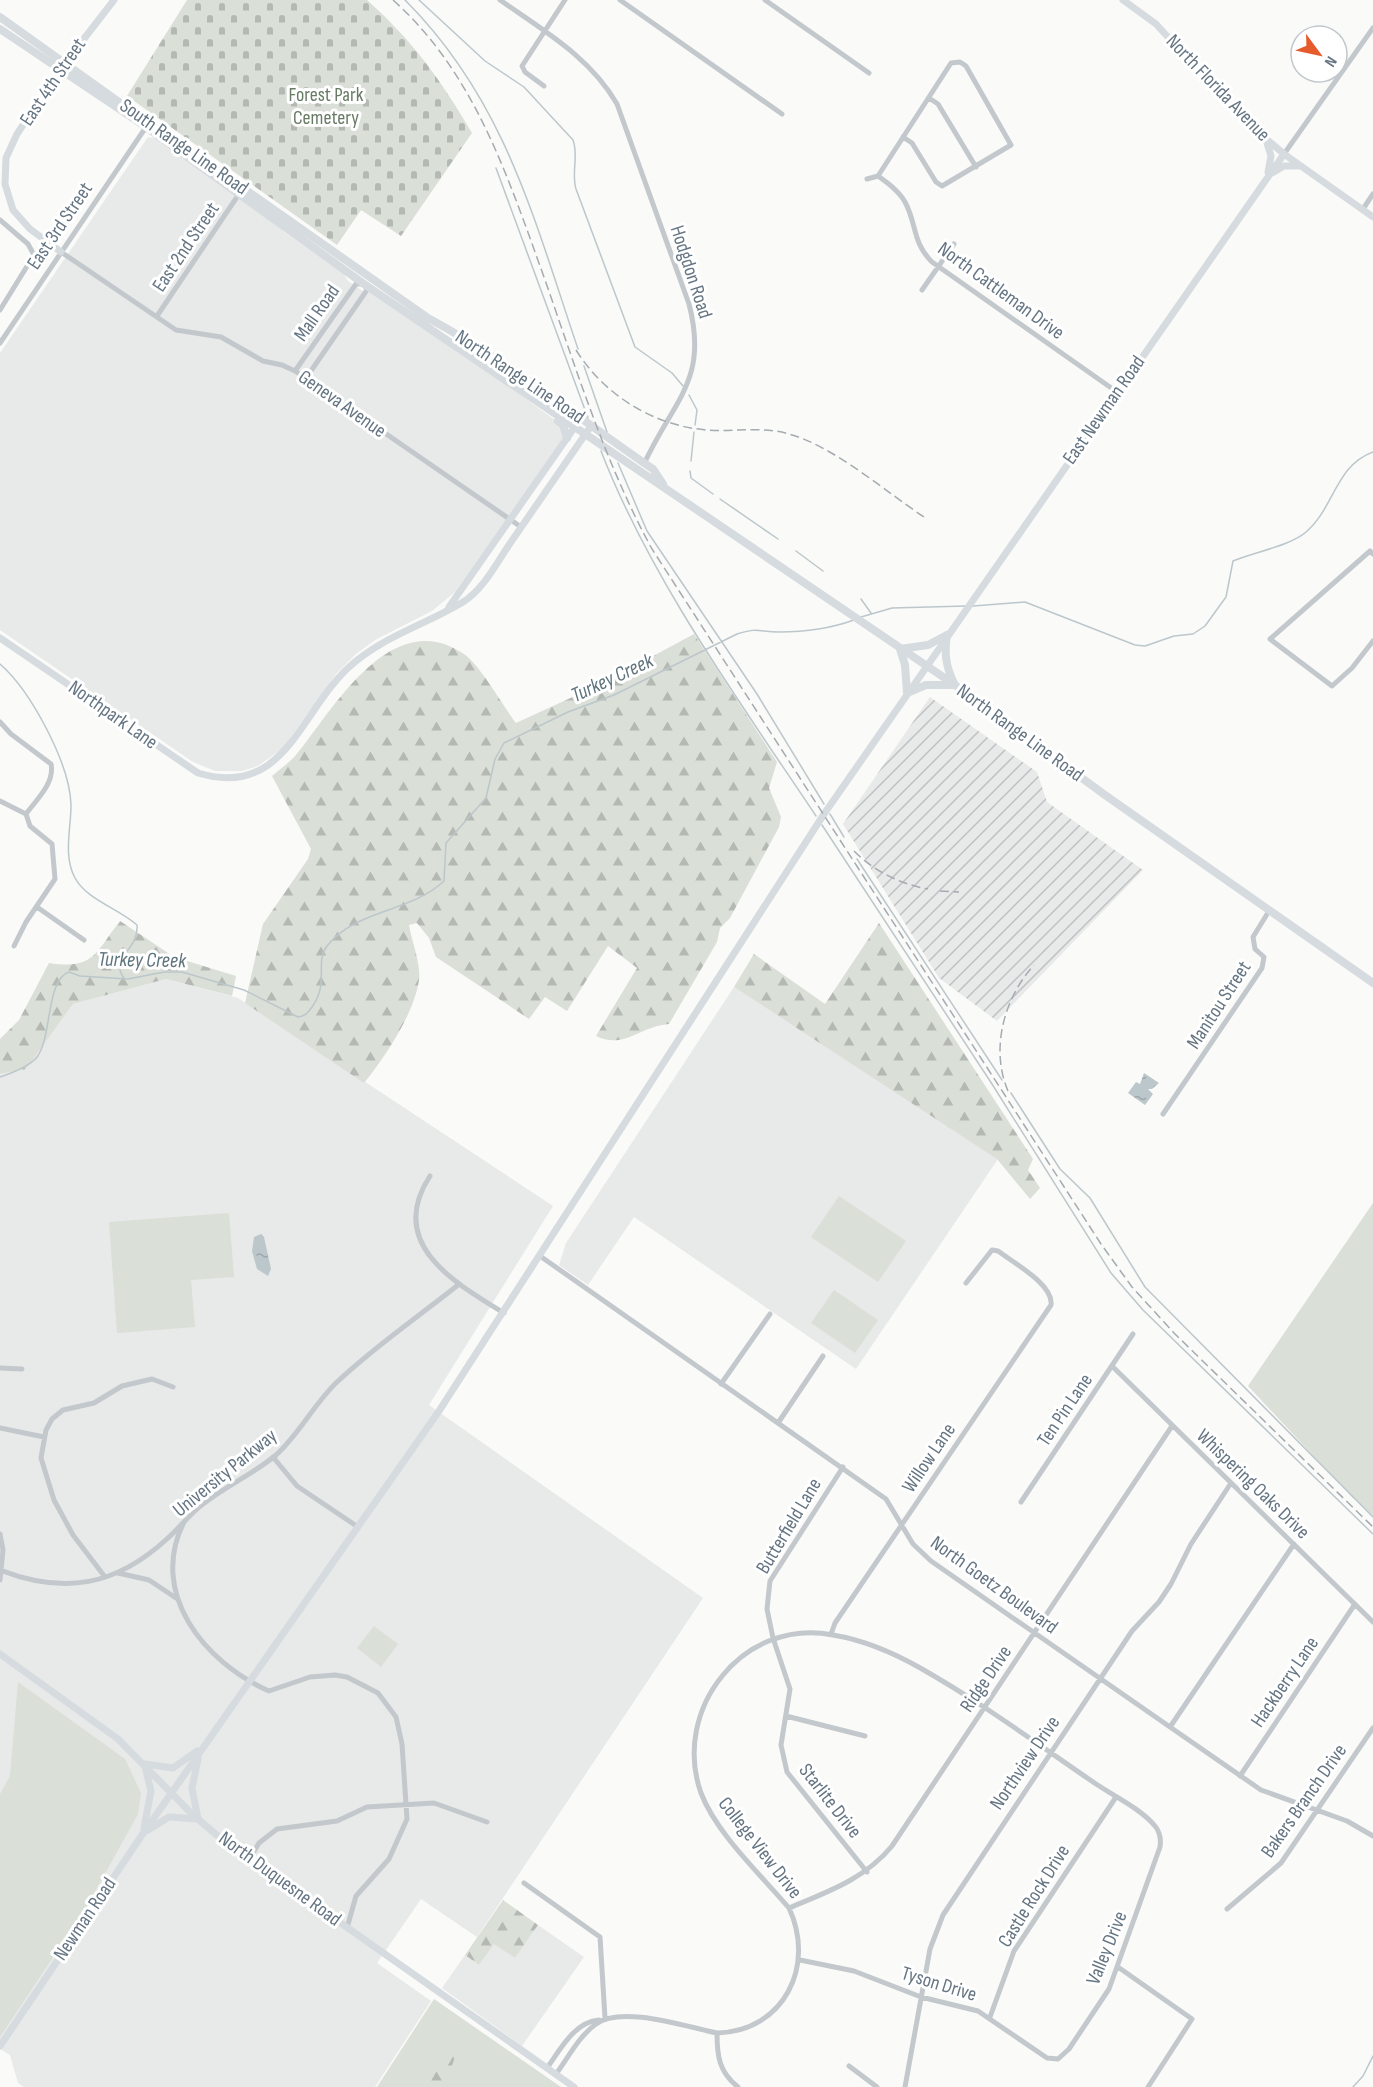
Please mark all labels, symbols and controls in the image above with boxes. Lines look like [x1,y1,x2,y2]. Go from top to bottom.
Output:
north arrow [1289,24,1349,84]
street label: North Florida Avenue [1161,29,1275,147]
street label: East 4th Street [15,34,91,130]
text: N [1320,53,1341,70]
park label: Forest Park Cemetery [289,83,364,130]
street label: South Range Line Road [115,94,253,200]
street label: East 3rd Street [22,178,98,274]
street label: East 2nd Street [147,198,225,296]
street label: Hodgdon Road [665,222,717,322]
street label: North Cattleman Drive [933,237,1069,345]
street label: Mall Road [289,280,345,346]
street label: North Range Line Road [451,325,589,429]
street label: East Newman Road [1058,351,1150,469]
street label: Geneva Avenue [293,365,391,443]
water label: Turkey Creek [567,648,658,708]
street label: Northpark Lane [64,676,162,754]
street label: North Range Line Road [952,679,1088,787]
water label: Turkey Creek [98,947,187,973]
street label: Manitou Street [1182,957,1256,1053]
street label: Ten Pin Lane [1032,1369,1098,1451]
street label: Willow Lane [897,1419,961,1497]
street label: University Parkway [168,1424,282,1522]
street label: Whispering Oaks Drive [1191,1424,1315,1544]
street label: Butterfield Lane [751,1474,827,1578]
street label: North Goetz Boulevard [926,1531,1062,1639]
street label: Hackberry Lane [1246,1632,1324,1732]
street label: Ridge Drive [955,1641,1017,1717]
street label: Northview Drive [985,1712,1065,1814]
street label: Bakers Branch Drive [1256,1740,1352,1862]
street label: Starlite Drive [793,1759,867,1843]
street label: College View Drive [713,1792,807,1904]
street label: North Duquesne Road [214,1827,346,1931]
street label: Castle Rock Drive [993,1840,1075,1952]
street label: Newman Road [48,1873,122,1965]
street label: Valley Drive [1081,1908,1133,1988]
street label: Tyson Drive [899,1961,979,2007]

